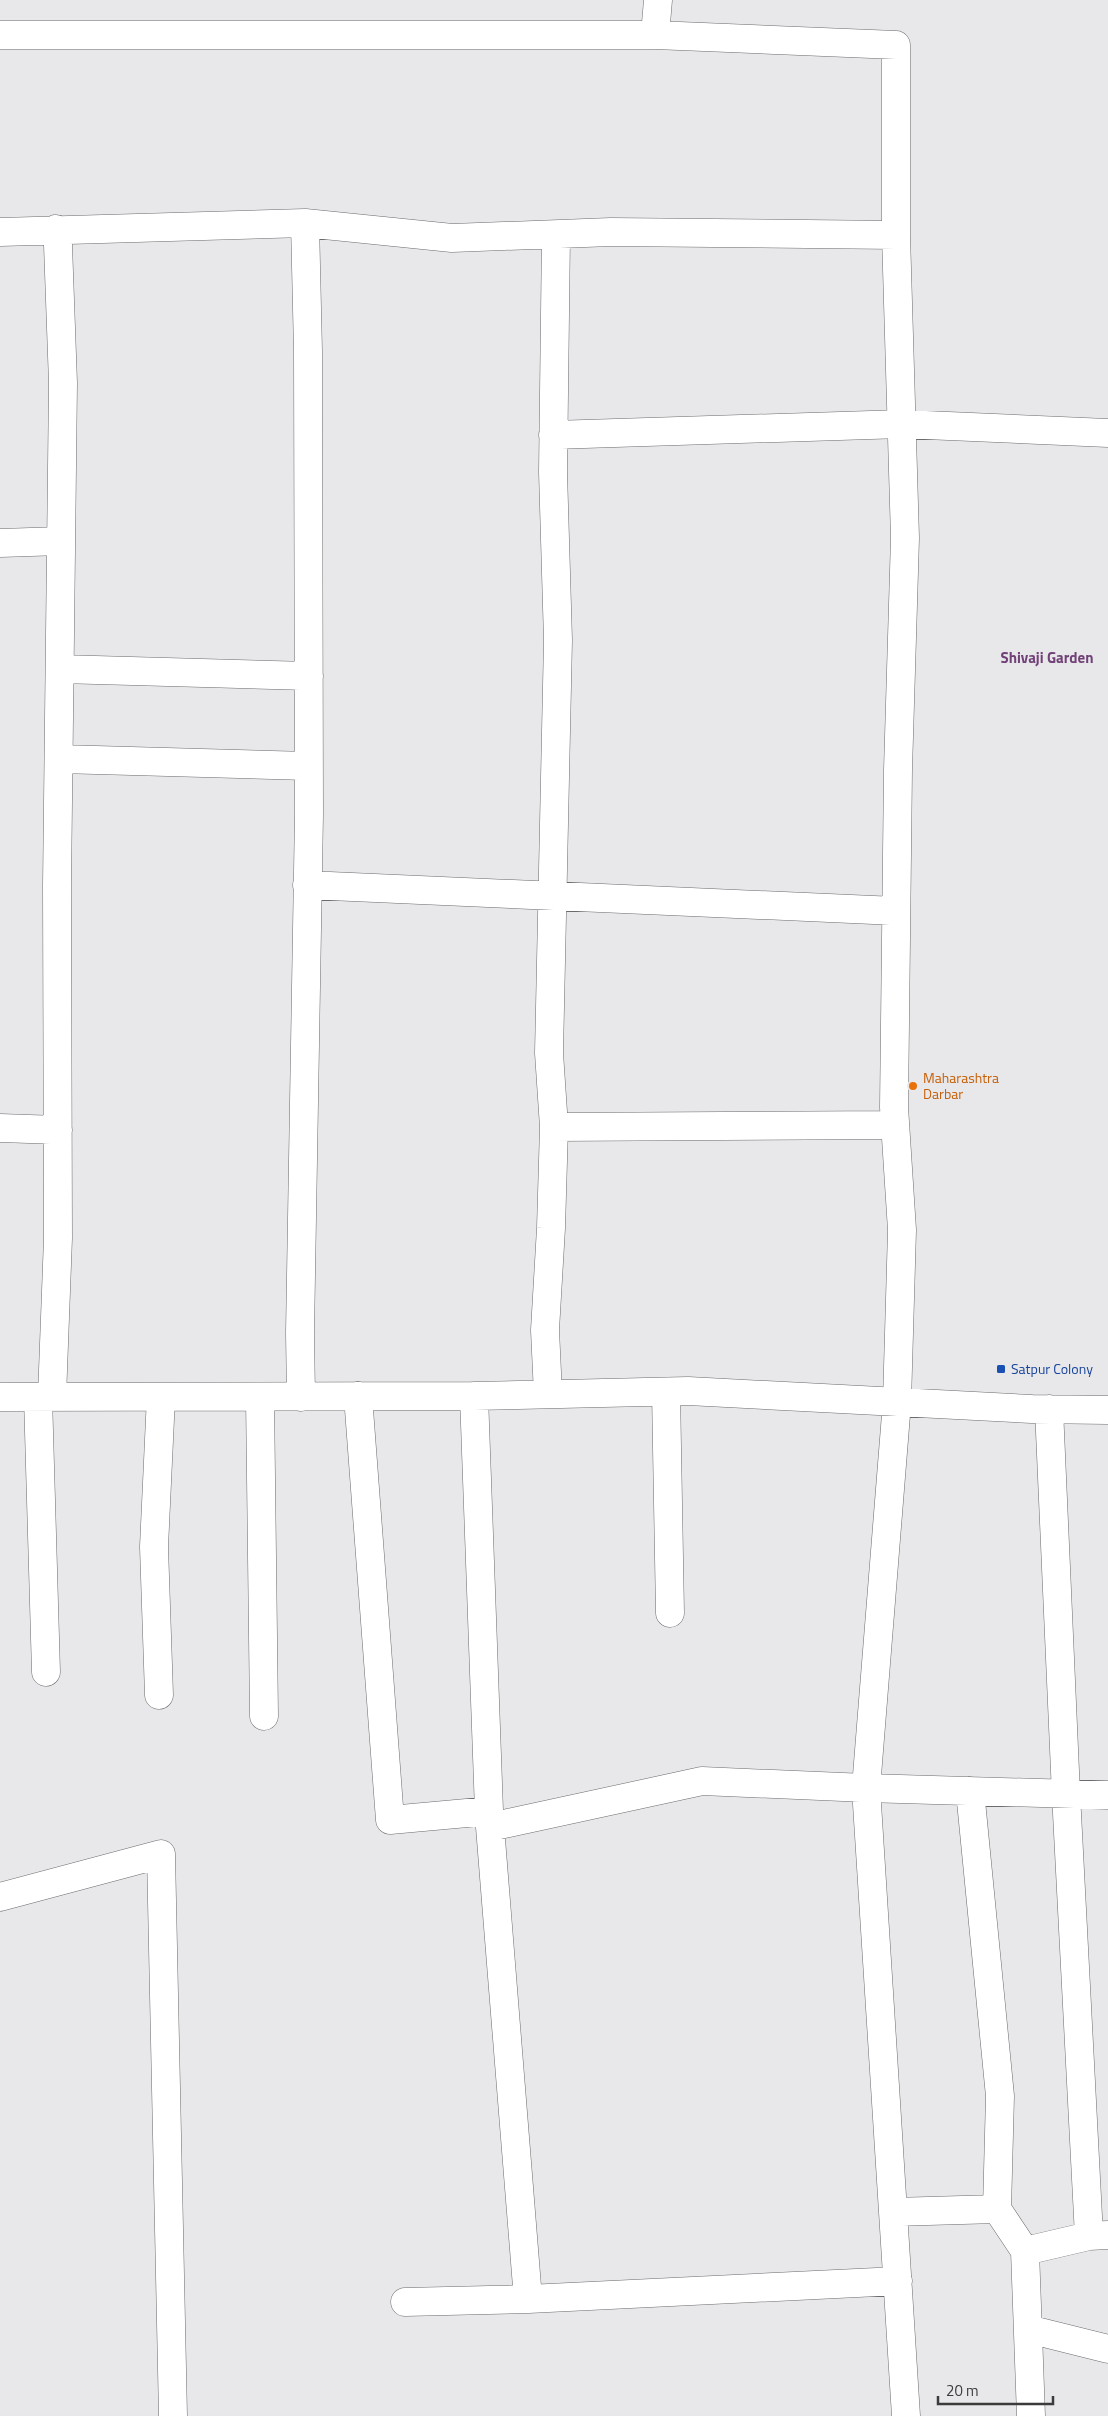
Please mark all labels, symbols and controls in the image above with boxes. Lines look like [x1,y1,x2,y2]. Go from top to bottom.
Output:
district label: Shivaji Garden [1000,646,1094,669]
place label: Maharashtra Darbar [923,1067,999,1104]
marker: Maharashtra Darbar [907,1080,919,1092]
place label: Satpur Colony [1011,1358,1093,1379]
marker: Satpur Colony [995,1363,1007,1375]
scale bar [938,2374,1053,2406]
text: 20 m [946,2379,979,2402]

